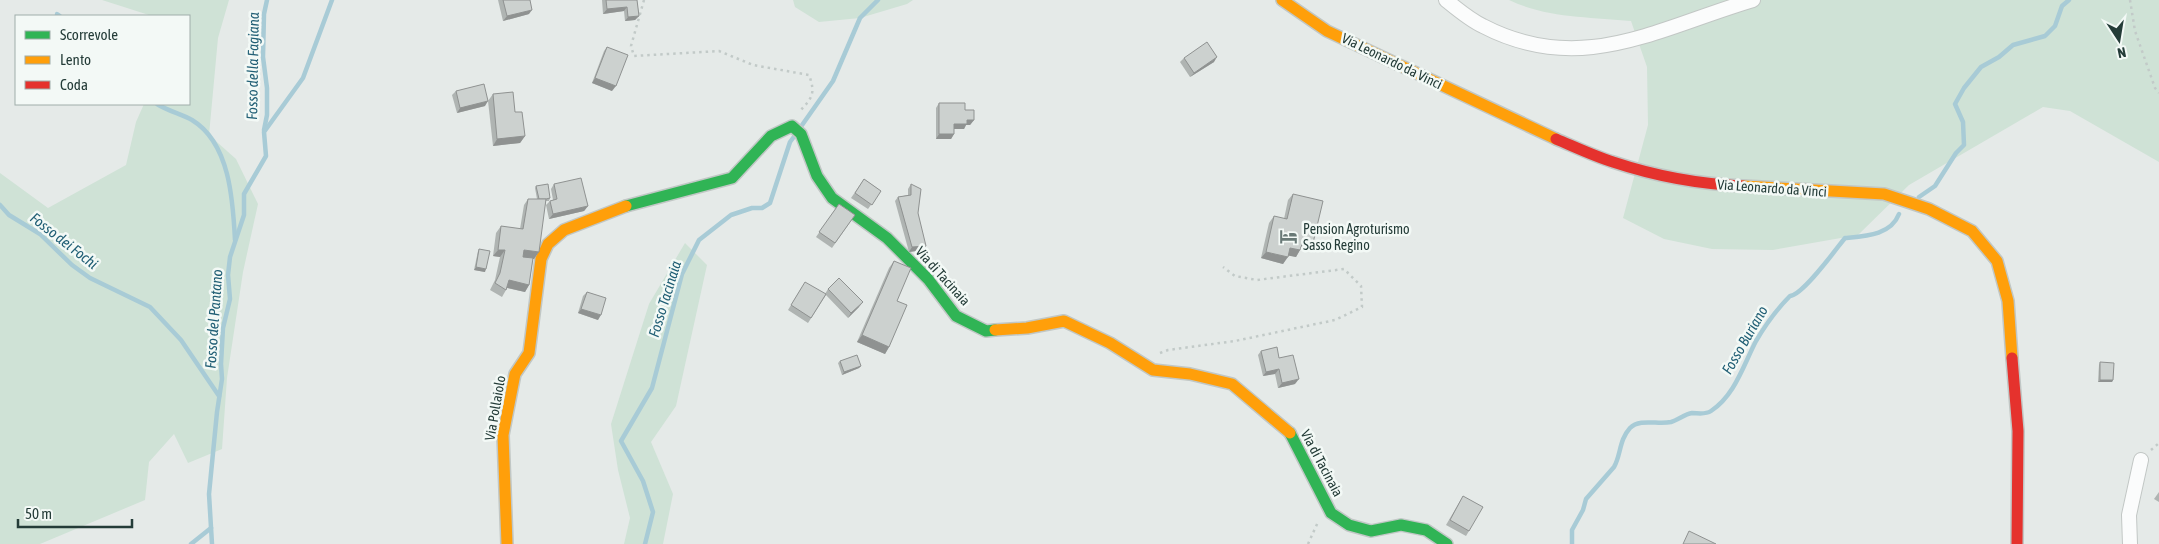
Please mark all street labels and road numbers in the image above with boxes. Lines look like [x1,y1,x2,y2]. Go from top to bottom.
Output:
street label: Via Leonardo da Vinci [1339,30,1445,92]
street label: Via Leonardo da Vinci [1717,176,1827,200]
street label: Via di Tacinaia [913,243,973,309]
street label: Via Pollaiolo [481,374,509,442]
street label: Via di Tacinaia [1298,427,1346,499]

